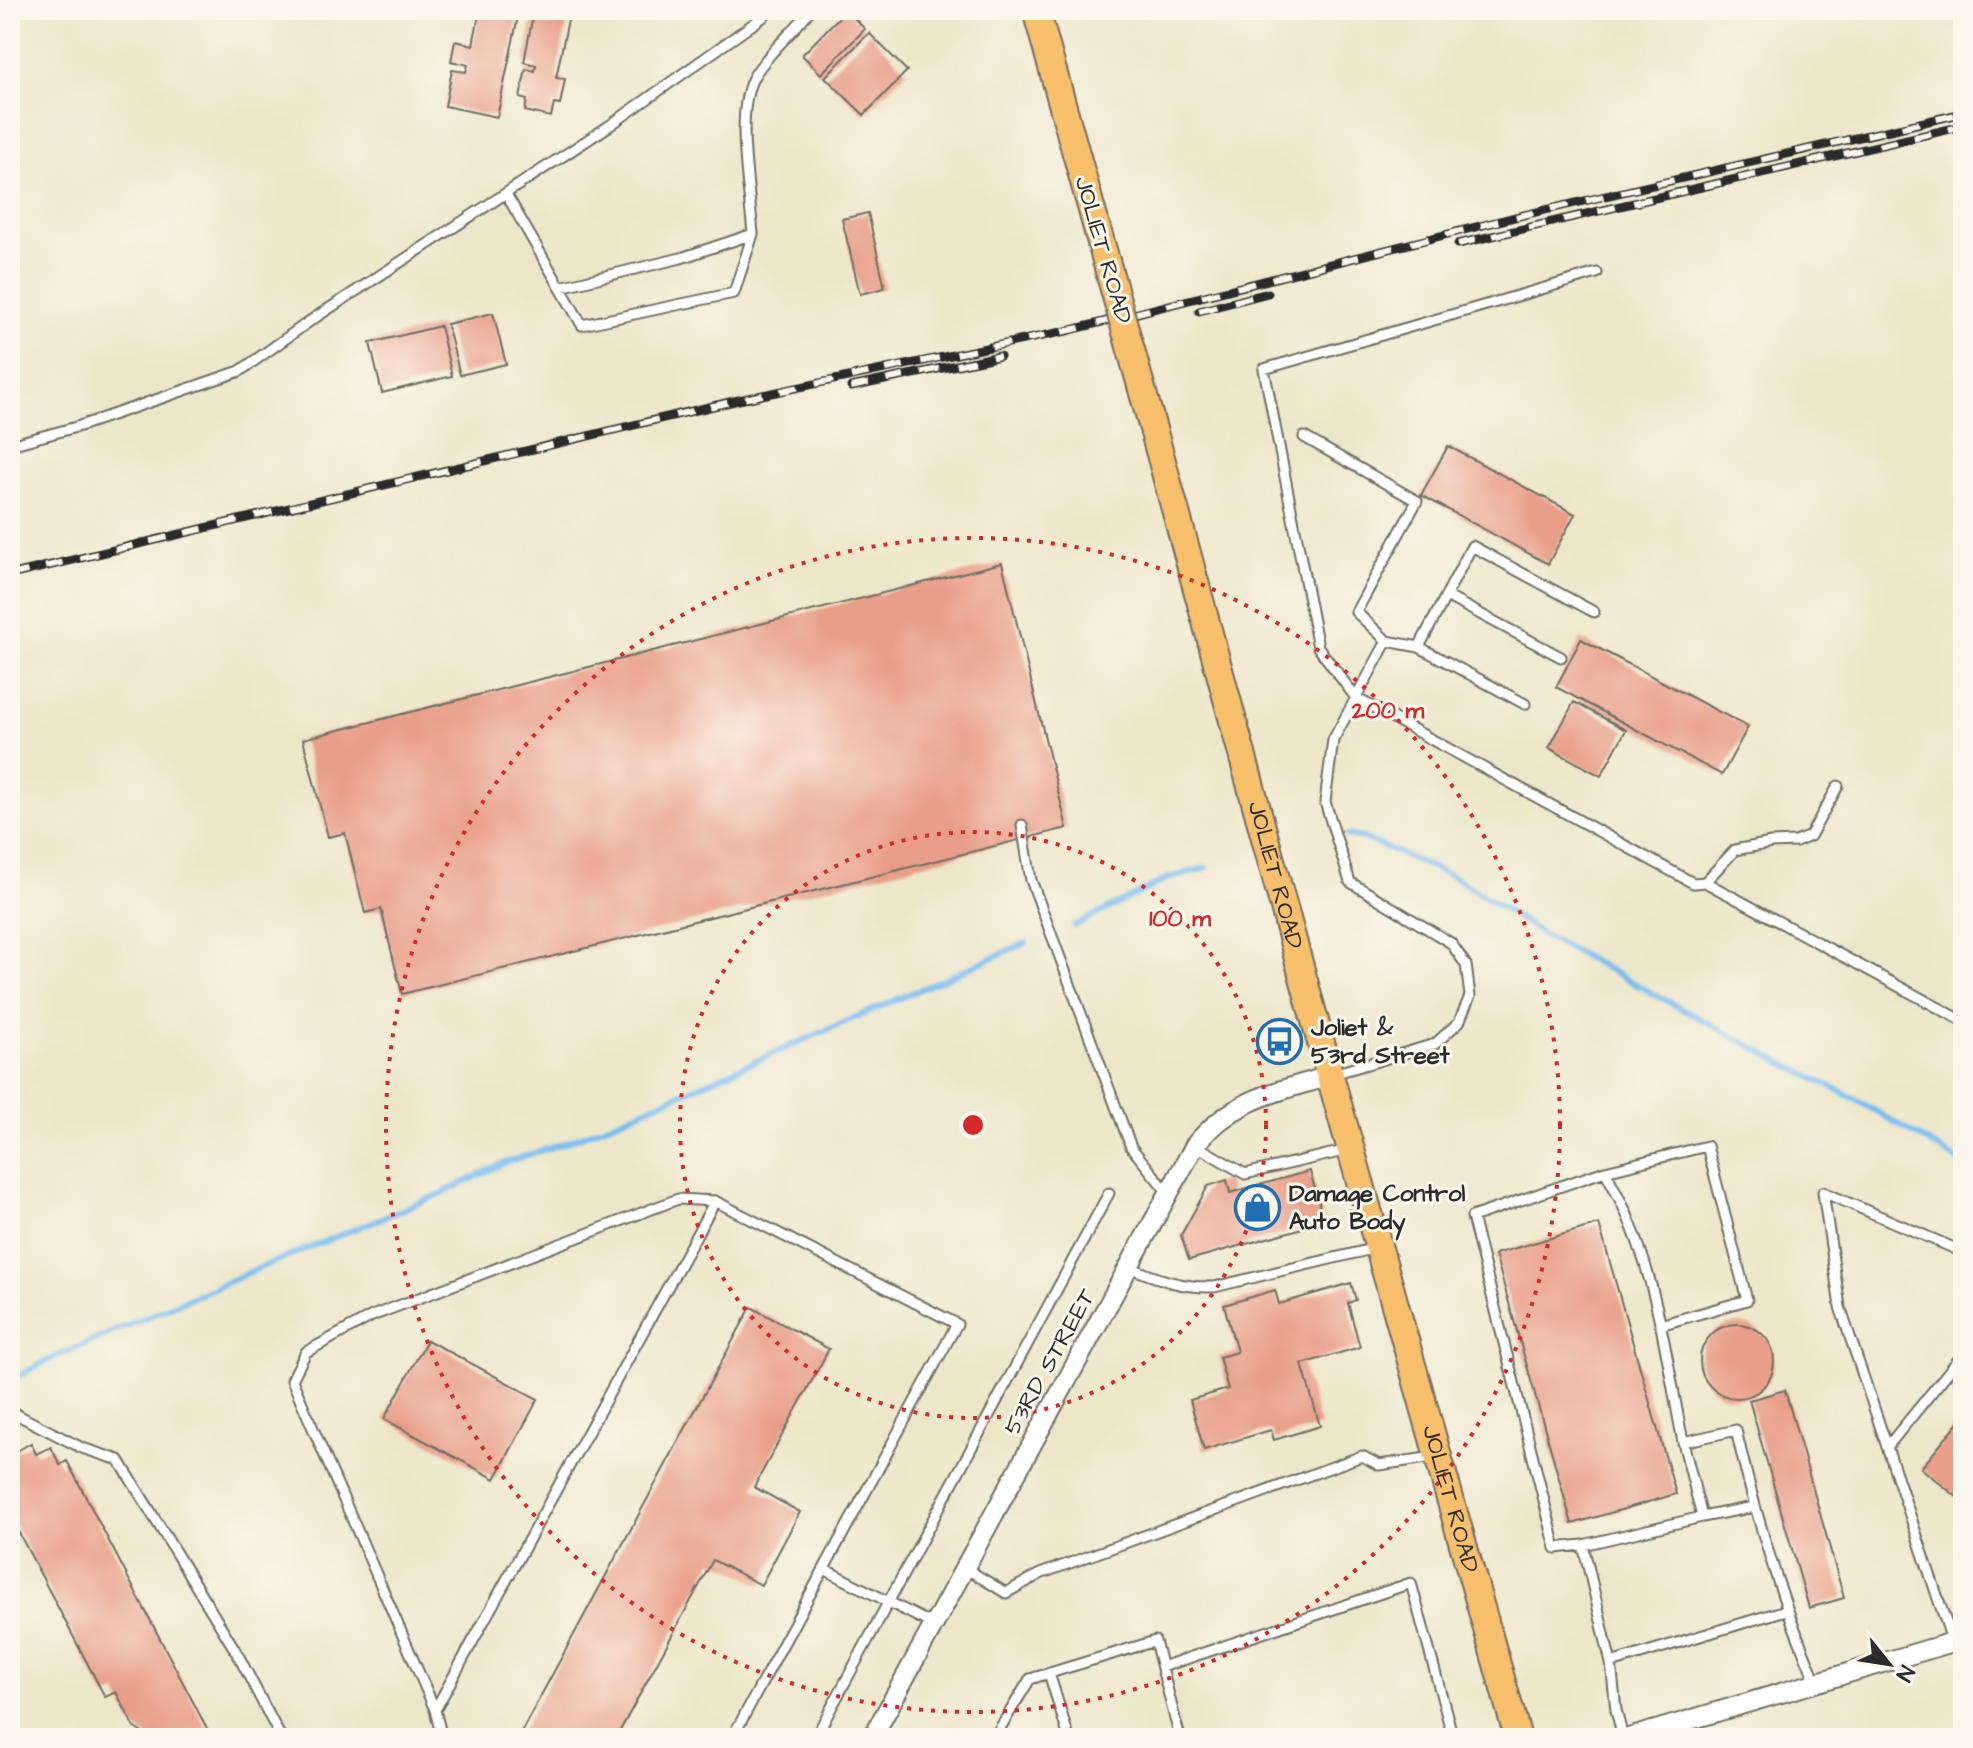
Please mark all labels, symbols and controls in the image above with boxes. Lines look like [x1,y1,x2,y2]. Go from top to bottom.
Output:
street label: JOLIET ROAD [1066,172,1140,328]
text: 200 m [1351,694,1424,728]
street label: JOLIET ROAD [1239,797,1312,953]
text: 100 m [1149,902,1211,936]
place label: Joliet & 53rd Street [1310,1011,1450,1073]
bus stop icon: Joliet & 53rd Street [1256,1018,1304,1066]
centre of rings [959,1111,987,1139]
place label: Damage Control Auto Body [1289,1177,1466,1241]
shop icon: Damage Control Auto Body [1234,1184,1282,1232]
street label: 53RD STREET [996,1283,1104,1441]
street label: JOLIET ROAD [1413,1421,1487,1577]
north arrow [1849,1624,1929,1704]
text: N [1888,1660,1922,1687]

